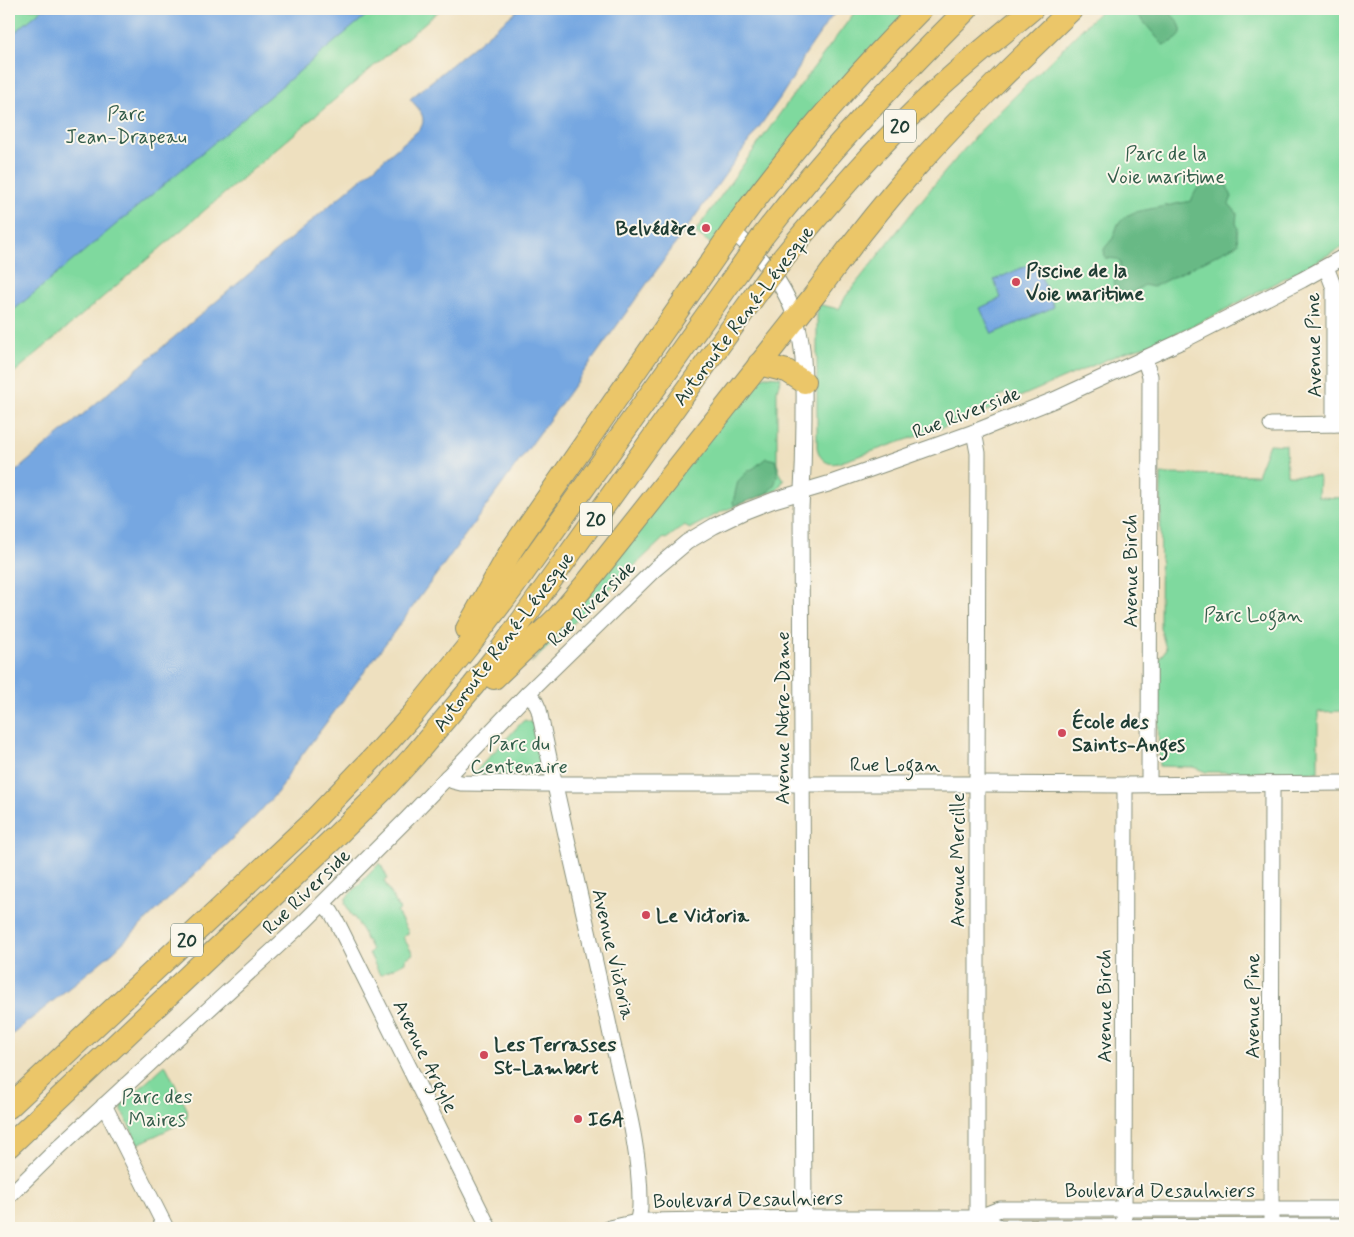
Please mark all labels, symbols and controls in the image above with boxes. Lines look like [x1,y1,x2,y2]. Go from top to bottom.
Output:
park label: Parc Jean-Drapeau [65,101,187,151]
road number: 20 [884,110,916,142]
park label: Parc de la Voie maritime [1107,141,1225,191]
place label: Belvédère [616,216,696,243]
street label: Autoroute René-Lévesque [667,220,821,412]
marker: Belvédère [700,222,712,234]
place label: Piscine de la Voie maritime [1026,258,1144,308]
marker: Piscine de la Voie maritime [1010,276,1022,288]
street label: Avenue Pine [1300,292,1329,398]
street label: Rue Riverside [909,380,1025,446]
road number: 20 [580,502,612,536]
street label: Avenue Birch [1118,514,1145,628]
street label: Autoroute René-Lévesque [427,546,581,738]
street label: Rue Riverside [542,555,642,653]
park label: Parc Logan [1204,602,1303,631]
street label: Avenue Notre-Dame [770,631,797,805]
place label: École des Saints-Anges [1072,708,1185,761]
marker: École des Saints-Anges [1056,727,1068,739]
park label: Parc du Centenaire [470,731,568,781]
street label: Rue Logan [850,752,941,781]
street label: Avenue Mercille [945,792,972,928]
street label: Rue Riverside [257,843,357,941]
street label: Avenue Victoria [584,886,641,1023]
place label: Le Victoria [656,903,750,930]
marker: Le Victoria [640,909,652,921]
road number: 20 [171,924,203,956]
street label: Avenue Birch [1092,949,1119,1063]
street label: Avenue Pine [1240,953,1267,1059]
street label: Avenue Argyle [384,996,464,1119]
place label: Les Terrasses St-Lambert [494,1032,616,1082]
marker: Les Terrasses St-Lambert [478,1049,490,1061]
park label: Parc des Maires [121,1084,193,1134]
place label: IGA [588,1107,625,1134]
marker: IGA [572,1113,584,1125]
street label: Boulevard Desaulniers [1065,1178,1255,1205]
street label: Boulevard Desaulniers [653,1185,843,1216]

